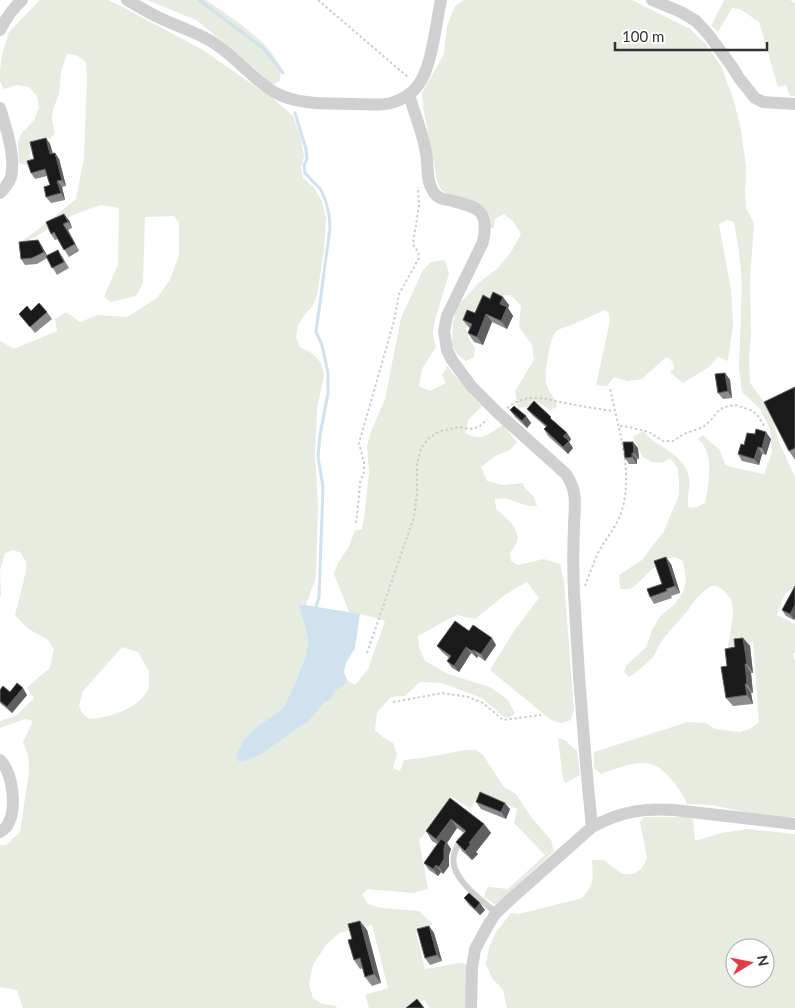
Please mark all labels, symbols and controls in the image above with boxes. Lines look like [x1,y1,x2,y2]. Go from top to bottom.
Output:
scale bar [615,20,768,52]
text: 100 m [622,27,664,45]
north arrow [725,938,775,988]
text: N [754,954,773,967]

